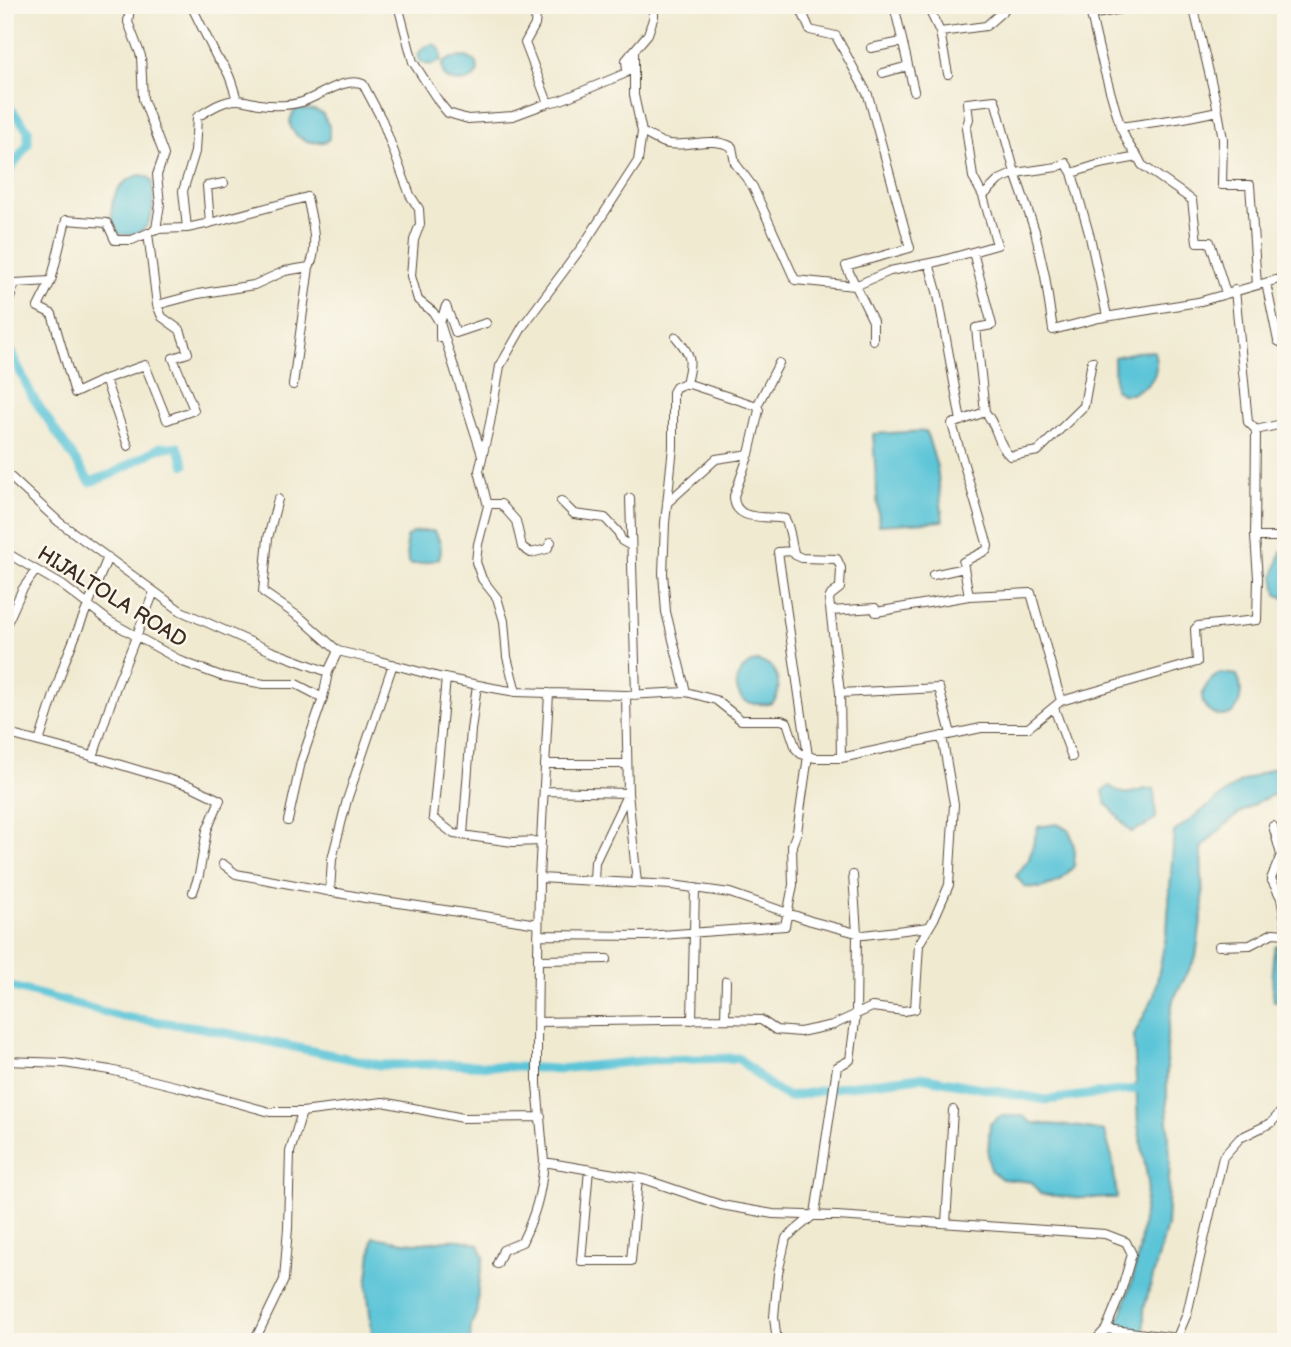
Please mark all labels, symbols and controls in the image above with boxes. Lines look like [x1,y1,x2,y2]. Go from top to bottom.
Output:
street label: HIJALTOLA ROAD [33,541,191,653]

